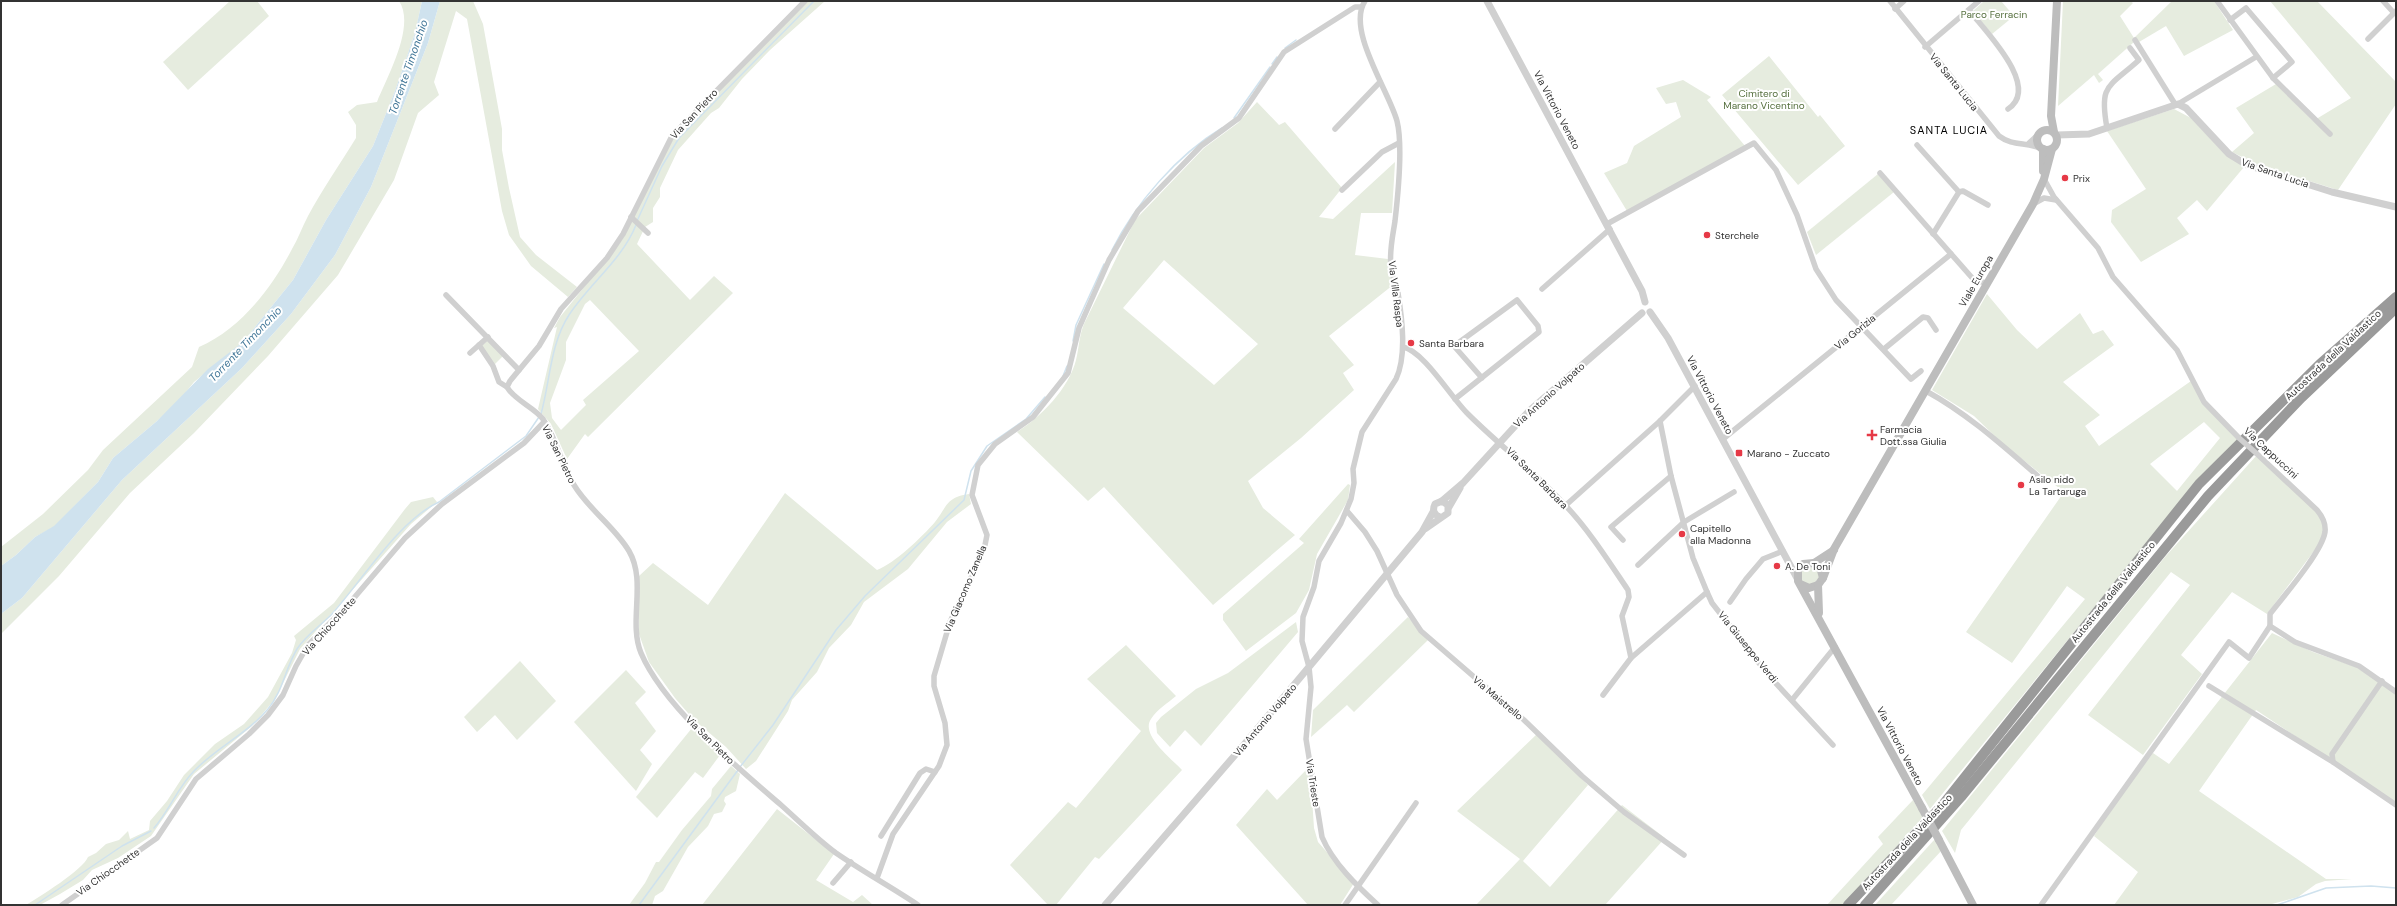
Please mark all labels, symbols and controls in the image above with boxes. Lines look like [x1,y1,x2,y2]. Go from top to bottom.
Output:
park label: Parco Ferracin [1961,8,2027,21]
water label: Torrente Timonchio [385,17,431,116]
street label: Via Santa Lucia [1927,50,1981,114]
street label: Via Vittorio Veneto [1531,68,1583,152]
street label: Via San Pietro [667,86,721,142]
park label: Cimitero di Marano Vicentino [1723,87,1805,112]
district label: SANTA LUCIA [1910,123,1988,137]
street label: Via Santa Lucia [2239,155,2311,191]
place label: Prix [2073,172,2090,185]
marker: Prix [2060,173,2070,183]
place label: Sterchele [1715,229,1759,242]
marker: Sterchele [1702,230,1712,240]
street label: Viale Europa [1956,253,1996,309]
street label: Via Villa Raspa [1385,260,1407,328]
water label: Torrente Timonchio [206,303,285,385]
street label: Autostrada della Valdastico [2282,307,2384,403]
street label: Via Gorizia [1832,311,1878,353]
place label: Santa Barbara [1419,337,1484,350]
marker: Santa Barbara [1406,338,1416,348]
street label: Via Vittorio Veneto [1684,353,1736,437]
street label: Via Antonio Volpato [1511,360,1587,430]
street label: Via San Pietro [539,422,579,486]
place label: Farmacia Dott.ssa Giulia [1880,423,1946,448]
street label: Via Cappuccini [2241,424,2301,482]
marker: Farmacia Dott.ssa Giulia [1867,430,1877,440]
street label: Via Santa Barbara [1503,444,1571,512]
place label: Marano - Zuccato [1747,447,1830,460]
marker: Marano - Zuccato [1734,448,1744,458]
place label: Asilo nido La Tartaruga [2029,473,2086,498]
marker: Asilo nido La Tartaruga [2016,480,2026,490]
place label: Capitello alla Madonna [1690,522,1751,547]
marker: Capitello alla Madonna [1677,529,1687,539]
street label: Autostrada della Valdastico [2068,539,2158,645]
street label: Via Giacomo Zanella [941,543,989,635]
place label: A. De Toni [1785,560,1830,573]
marker: A. De Toni [1772,561,1782,571]
street label: Via Chiocchette [299,594,359,658]
street label: Via Giuseppe Verdi [1715,609,1781,685]
street label: Via Maistrello [1470,673,1526,723]
street label: Via Antonio Volpato [1231,681,1299,759]
street label: Via Vittorio Veneto [1874,704,1926,788]
street label: Via San Pietro [683,713,737,767]
street label: Via Trieste [1303,758,1323,808]
street label: Autostrada della Valdastico [1859,791,1955,893]
street label: Via Chiocchette [74,845,143,899]

